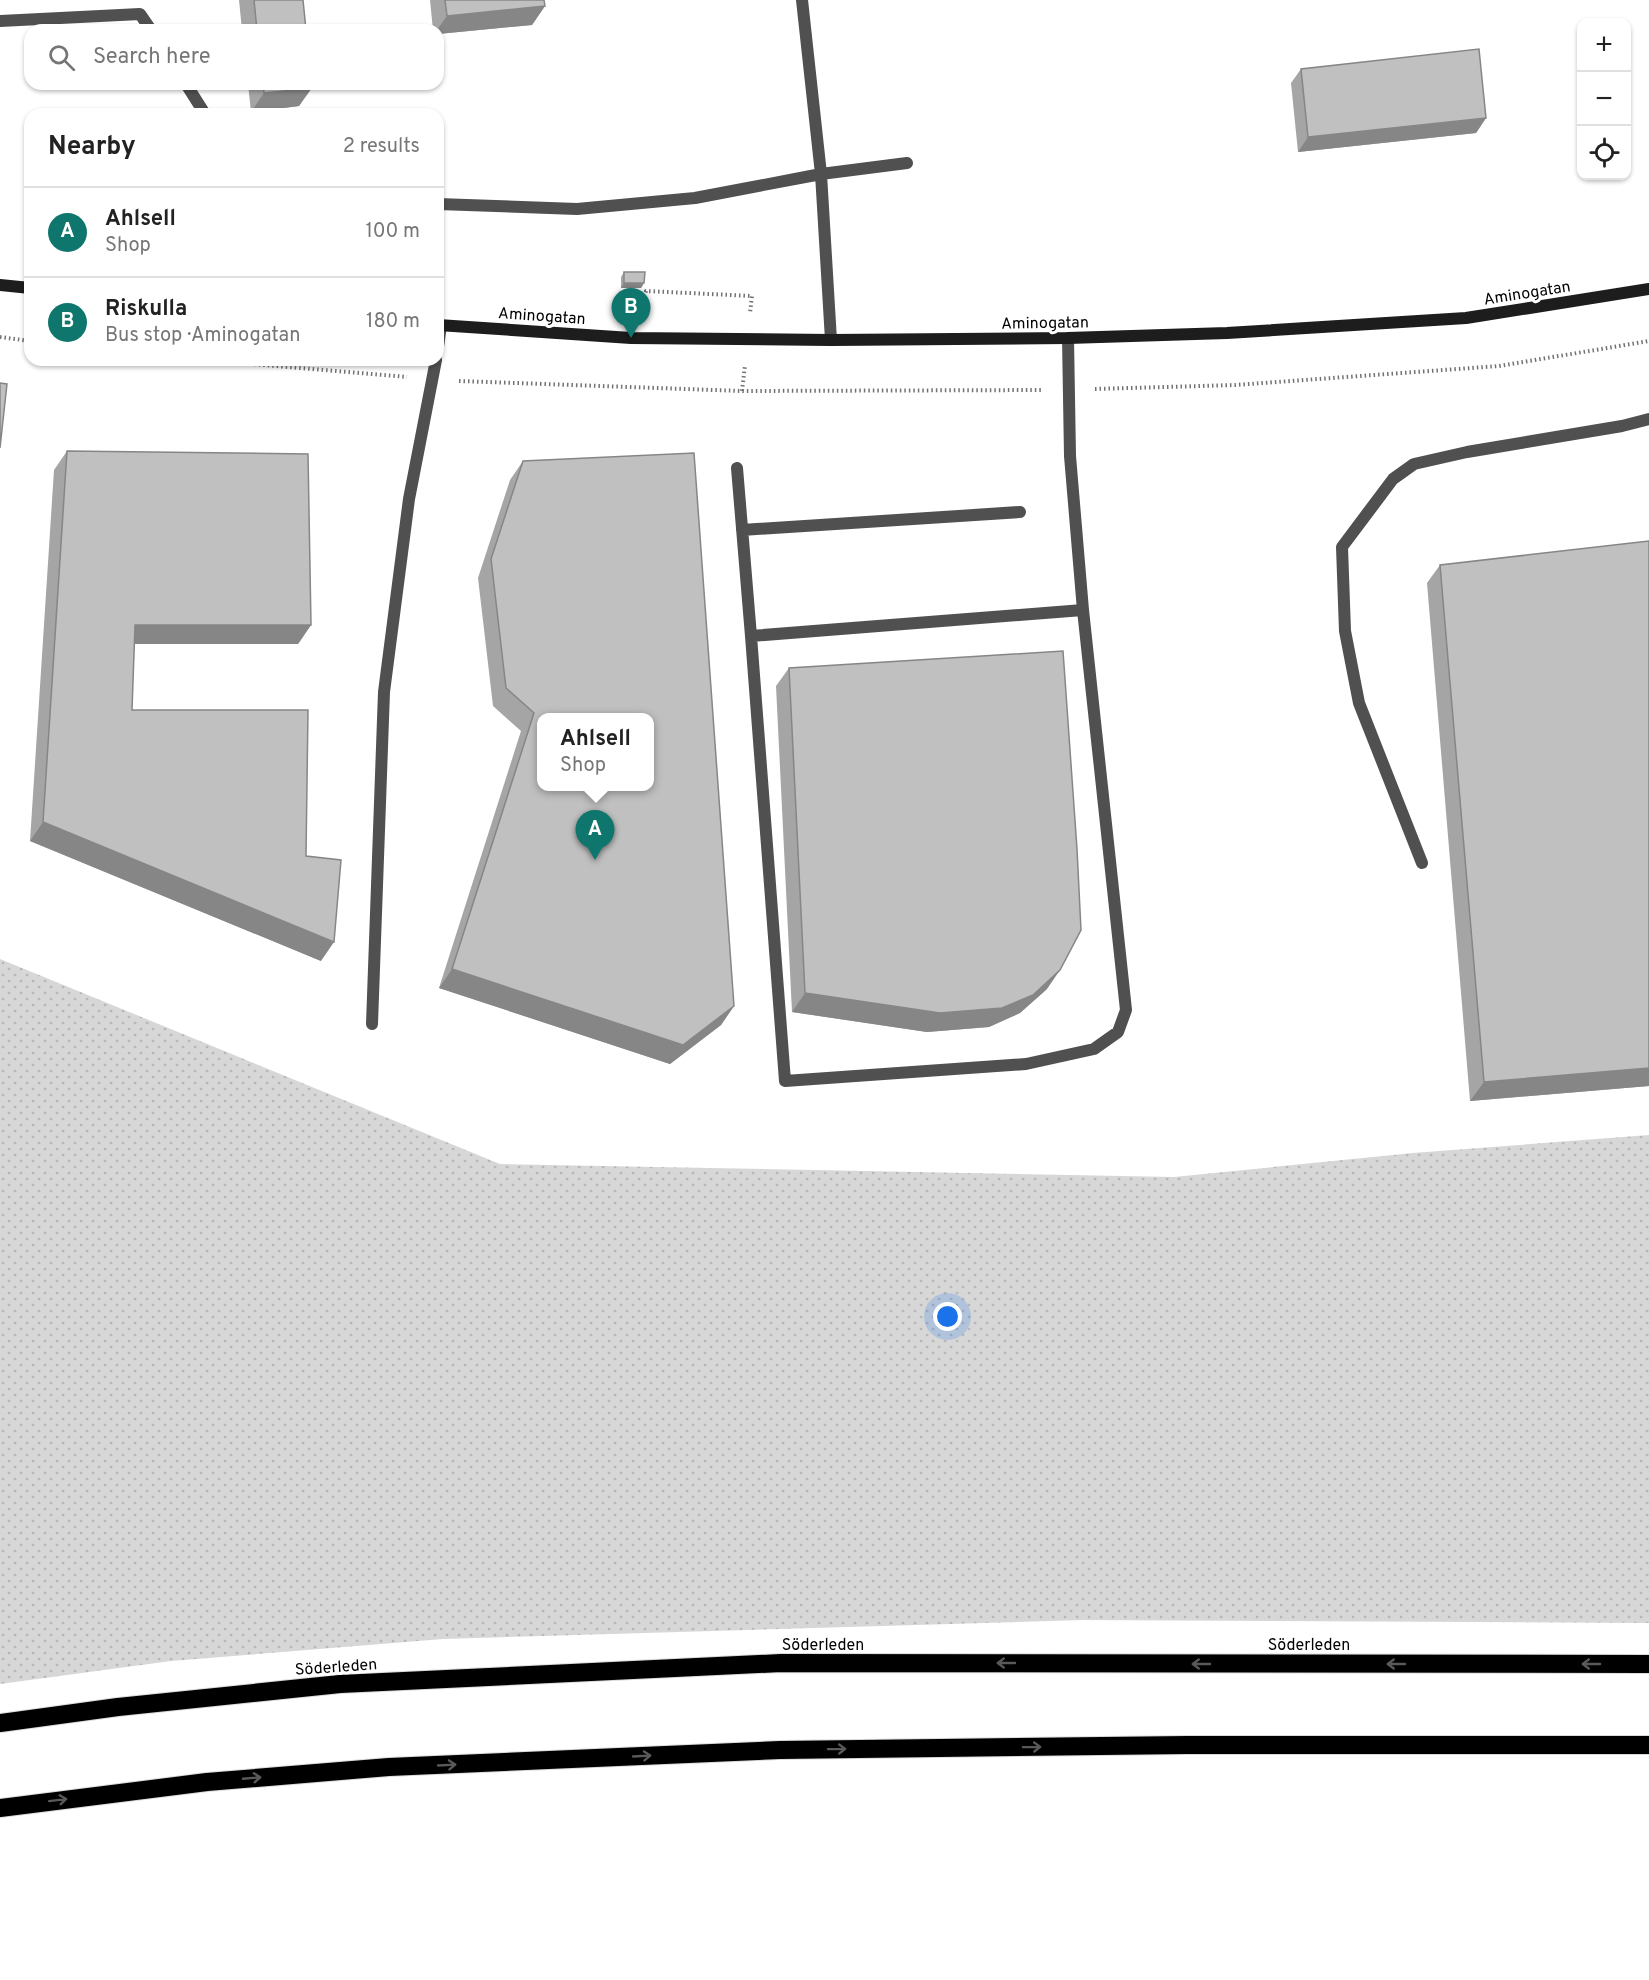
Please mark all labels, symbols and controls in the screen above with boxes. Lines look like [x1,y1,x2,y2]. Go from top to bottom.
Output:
map controls [1577,18,1631,180]
button: + [1577,18,1631,72]
search box [24,24,444,90]
icon: search [45,41,78,74]
text: Search here [93,44,211,71]
button: − [1577,72,1631,126]
button: locate [1577,126,1631,180]
text: Nearby [48,131,136,164]
text: 2 results [343,134,420,160]
text: Ahlsell [105,206,176,233]
text: A [60,219,75,245]
text: 100 m [365,219,420,245]
text: Shop [105,233,151,259]
street label: Aminogatan [1482,277,1572,311]
pin: B [612,288,650,338]
text: Riskulla [105,296,187,323]
street label: Aminogatan [497,304,586,330]
text: B [61,309,74,335]
text: 180 m [366,309,420,335]
street label: Aminogatan [1001,313,1089,335]
text: Bus stop · Aminogatan [105,323,301,349]
popup [537,713,654,791]
text: Ahlsell [560,726,631,753]
text: Shop [560,753,606,779]
pin: A [576,810,614,860]
your location [933,1302,962,1331]
street label: Söderleden [782,1636,864,1656]
street label: Söderleden [1268,1636,1350,1656]
street label: Söderleden [294,1655,378,1681]
one-way arrow [996,1657,1016,1669]
one-way arrow [1191,1658,1211,1670]
one-way arrow [1386,1658,1406,1670]
one-way arrow [1581,1658,1601,1670]
one-way arrow [1022,1741,1042,1752]
one-way arrow [827,1743,847,1755]
one-way arrow [632,1750,652,1762]
one-way arrow [437,1759,457,1770]
one-way arrow [241,1773,261,1784]
one-way arrow [48,1795,67,1806]

